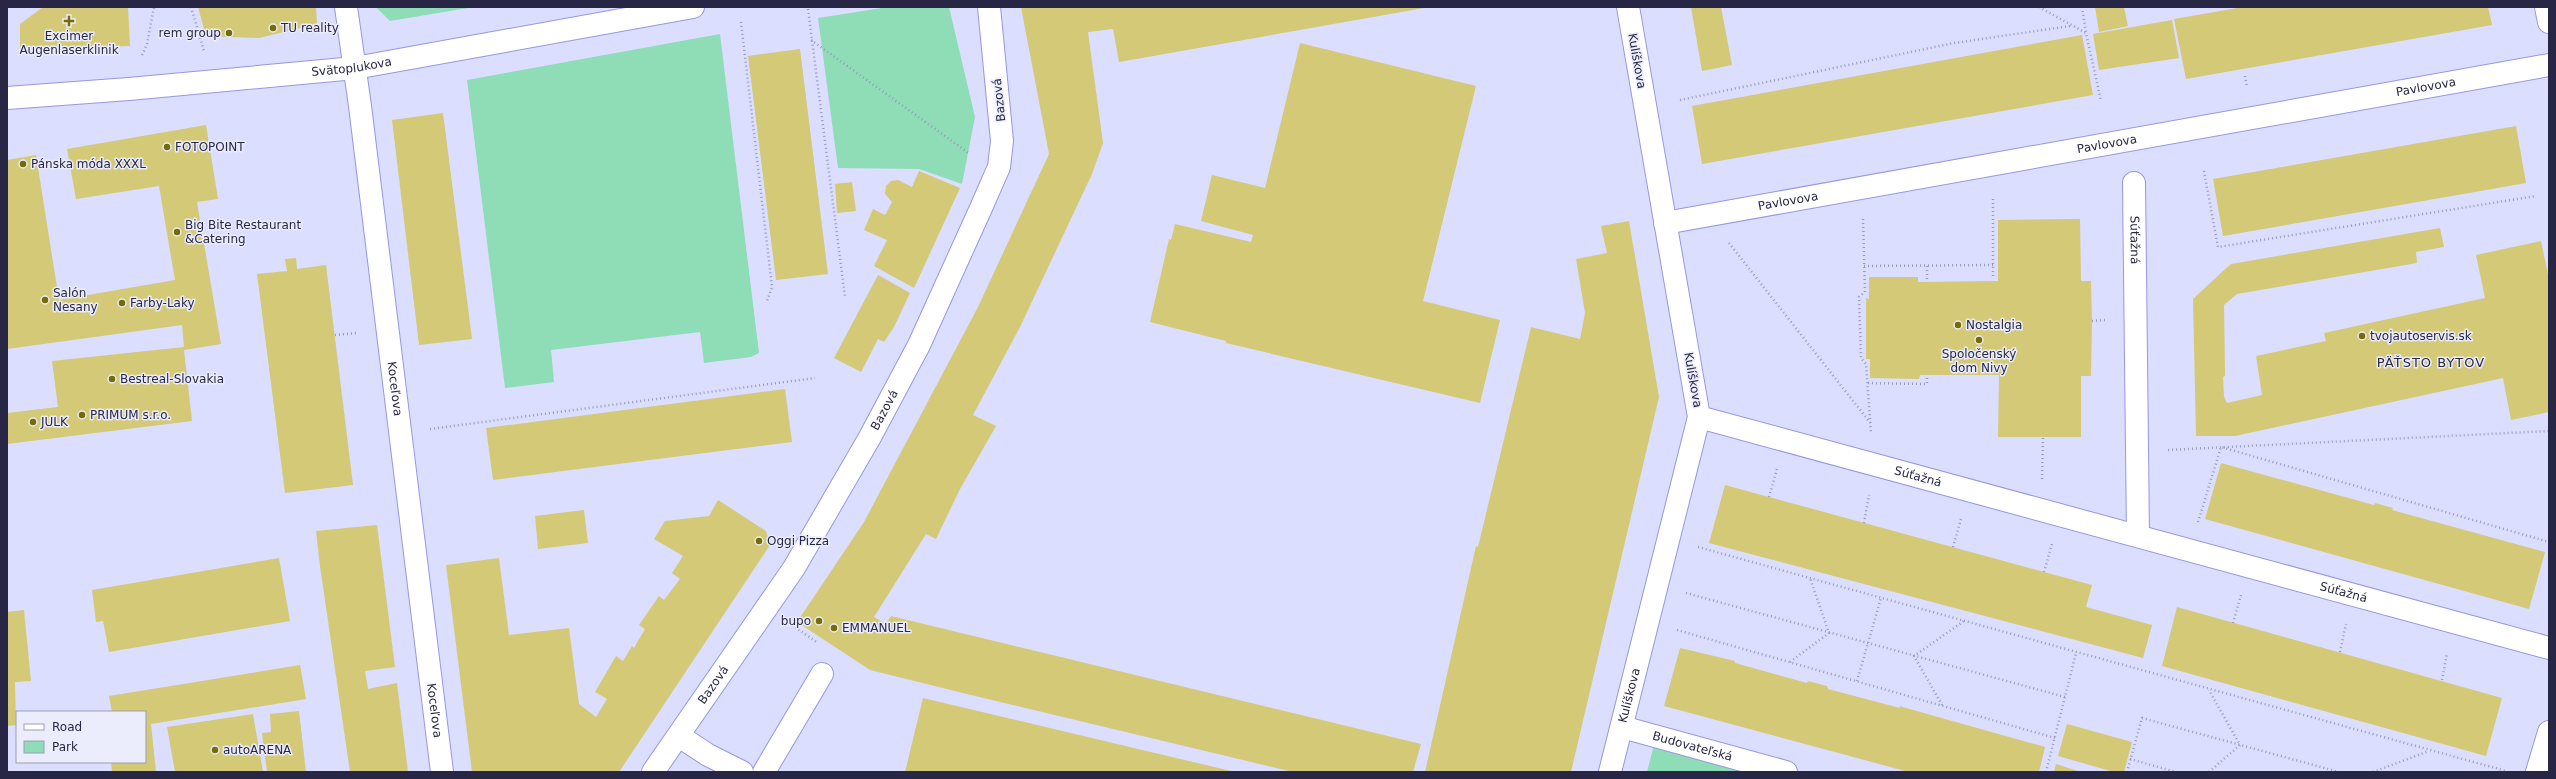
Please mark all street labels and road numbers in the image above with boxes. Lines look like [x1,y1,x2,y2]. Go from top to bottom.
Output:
street label: Kulíškova [1625,32,1649,90]
street label: Svätoplukova [311,54,393,79]
street label: Pavlovova [2395,75,2457,99]
street label: Bazová [990,78,1008,122]
street label: Pavlovova [2076,132,2138,156]
street label: Pavlovova [1757,189,1819,213]
street label: Súťažná [2127,216,2142,264]
street label: Kulíškova [1681,351,1705,409]
street label: Koceľova [385,361,405,417]
street label: Bazová [868,387,901,433]
street label: Súťažná [1893,463,1943,490]
street label: Súťažná [2318,579,2369,605]
street label: Bazová [695,663,731,707]
street label: Kulíškova [1616,666,1643,724]
street label: Koceľova [424,682,445,739]
street label: Budovateľská [1651,729,1734,764]

